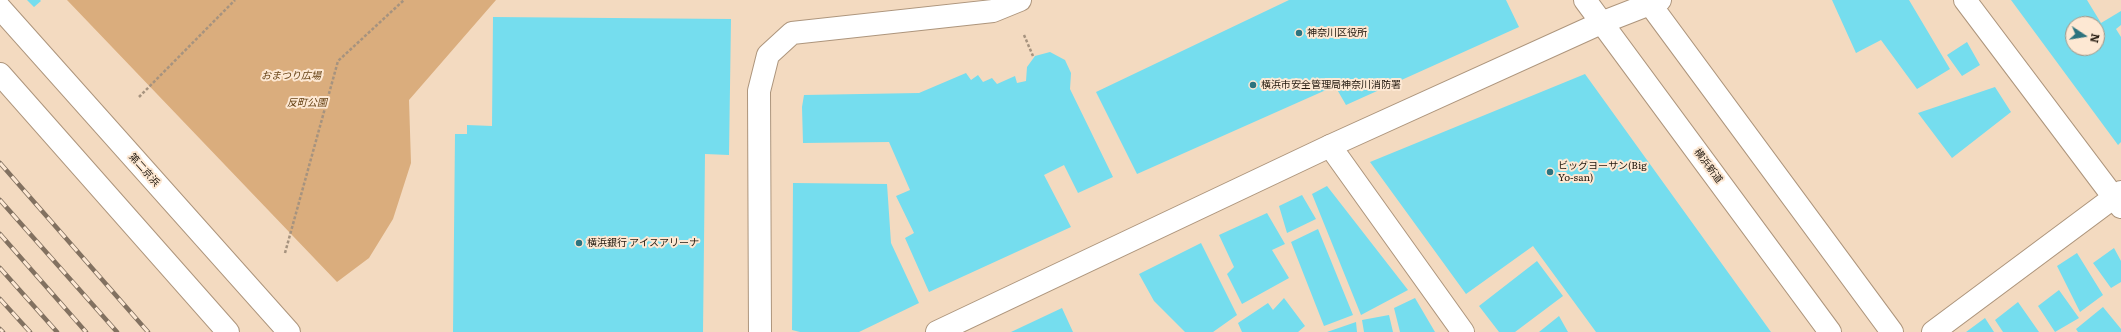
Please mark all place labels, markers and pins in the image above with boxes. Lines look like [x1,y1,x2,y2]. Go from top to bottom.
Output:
place label: 神奈川区役所 [1307,27,1367,39]
marker: 神奈川区役所 [1294,28,1304,38]
place label: 横浜市安全管理局神奈川消防署 [1261,79,1401,91]
marker: 横浜市安全管理局神奈川消防署 [1248,80,1258,90]
place label: ビッグヨーサン(Big Yo-san) [1558,160,1647,184]
marker: ビッグヨーサン(Big Yo-san) [1545,167,1555,177]
place label: 横浜銀行 アイスアリーナ [587,237,699,249]
marker: 横浜銀行 アイスアリーナ [574,238,584,248]

